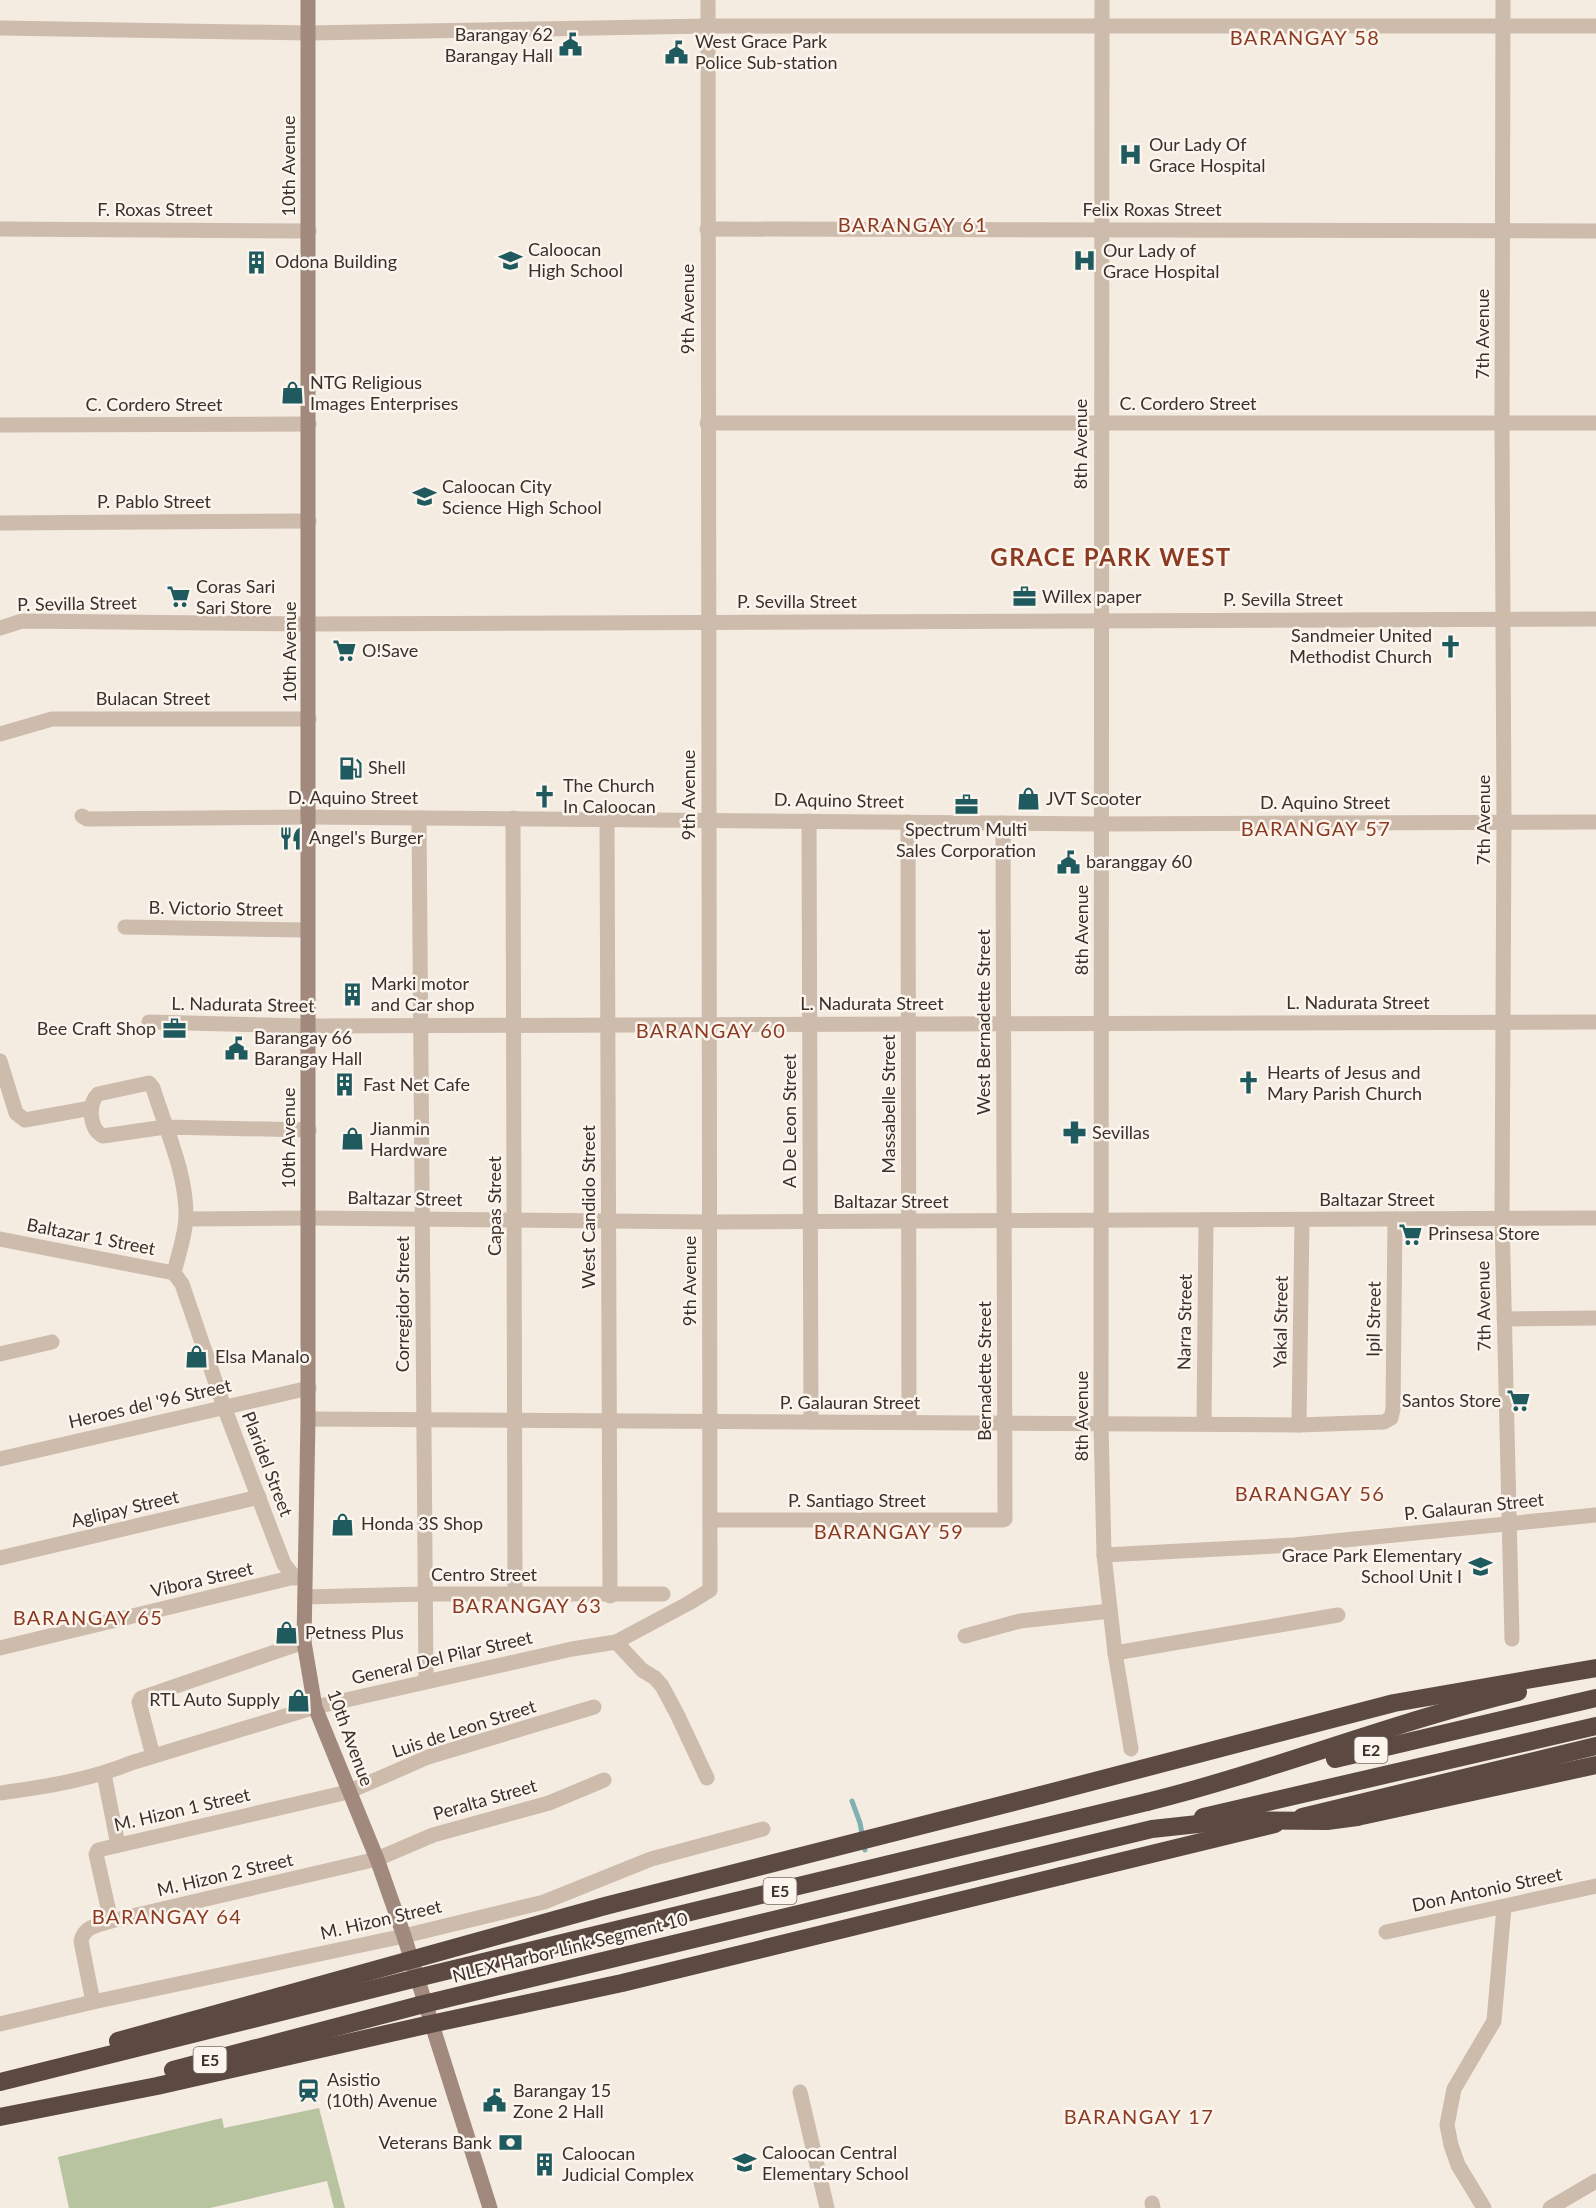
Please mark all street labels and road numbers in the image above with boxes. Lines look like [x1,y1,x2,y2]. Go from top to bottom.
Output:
street label: 10th Avenue [277,116,299,216]
street label: F. Roxas Street [97,198,213,220]
street label: Felix Roxas Street [1082,198,1222,220]
street label: 9th Avenue [676,264,698,354]
street label: 7th Avenue [1471,289,1493,379]
street label: C. Cordero Street [1119,392,1257,414]
street label: C. Cordero Street [85,393,223,415]
street label: 8th Avenue [1069,399,1091,489]
street label: P. Pablo Street [97,490,211,512]
street label: P. Sevilla Street [1223,588,1344,610]
street label: P. Sevilla Street [737,590,858,612]
street label: P. Sevilla Street [17,591,138,615]
street label: 10th Avenue [278,602,300,702]
street label: Bulacan Street [96,687,211,709]
street label: 9th Avenue [677,750,699,840]
street label: 7th Avenue [1472,775,1494,865]
street label: D. Aquino Street [288,786,419,808]
street label: D. Aquino Street [774,788,905,812]
street label: D. Aquino Street [1260,791,1391,813]
street label: 8th Avenue [1070,885,1092,975]
street label: B. Victorio Street [149,896,284,920]
street label: West Bernadette Street [972,929,994,1115]
street label: L. Nadurata Street [1286,991,1430,1013]
street label: L. Nadurata Street [171,992,315,1016]
street label: L. Nadurata Street [800,992,944,1014]
street label: Massabelle Street [877,1034,899,1174]
street label: A De Leon Street [778,1053,800,1188]
street label: 10th Avenue [277,1088,299,1188]
street label: West Candido Street [577,1125,599,1289]
street label: Capas Street [483,1156,505,1256]
street label: Baltazar Street [347,1186,463,1210]
street label: Baltazar Street [1319,1188,1435,1210]
street label: Baltazar Street [833,1190,949,1212]
street label: Baltazar 1 Street [25,1213,158,1259]
street label: Corregidor Street [391,1235,413,1372]
street label: 9th Avenue [678,1236,700,1326]
street label: 7th Avenue [1471,1261,1495,1351]
street label: Narra Street [1172,1273,1196,1370]
street label: Yakal Street [1268,1275,1292,1368]
street label: Ipil Street [1361,1280,1385,1357]
street label: Bernadette Street [973,1301,995,1441]
street label: 8th Avenue [1070,1371,1092,1461]
street label: Heroes del '96 Street [66,1373,234,1432]
street label: P. Galauran Street [780,1391,921,1413]
street label: Plaridel Street [238,1408,298,1520]
street label: Aglipay Street [69,1485,181,1531]
street label: P. Galauran Street [1403,1488,1545,1524]
street label: P. Santiago Street [788,1489,926,1511]
street label: Vibora Street [149,1556,256,1601]
street label: Centro Street [431,1563,538,1585]
street label: General Del Pilar Street [349,1625,535,1689]
street label: 10th Avenue [323,1686,379,1789]
street label: Luis de Leon Street [389,1694,539,1762]
road number: E2 [1354,1737,1388,1763]
street label: Peralta Street [430,1774,540,1824]
street label: M. Hizon 1 Street [112,1783,252,1835]
street label: M. Hizon 2 Street [155,1848,295,1900]
street label: Don Antonio Street [1410,1862,1564,1916]
road number: E5 [764,1878,796,1904]
street label: M. Hizon Street [318,1894,444,1944]
street label: NLEX Harbor Link Segment 10 [450,1907,690,1987]
road number: E5 [194,2047,226,2073]

